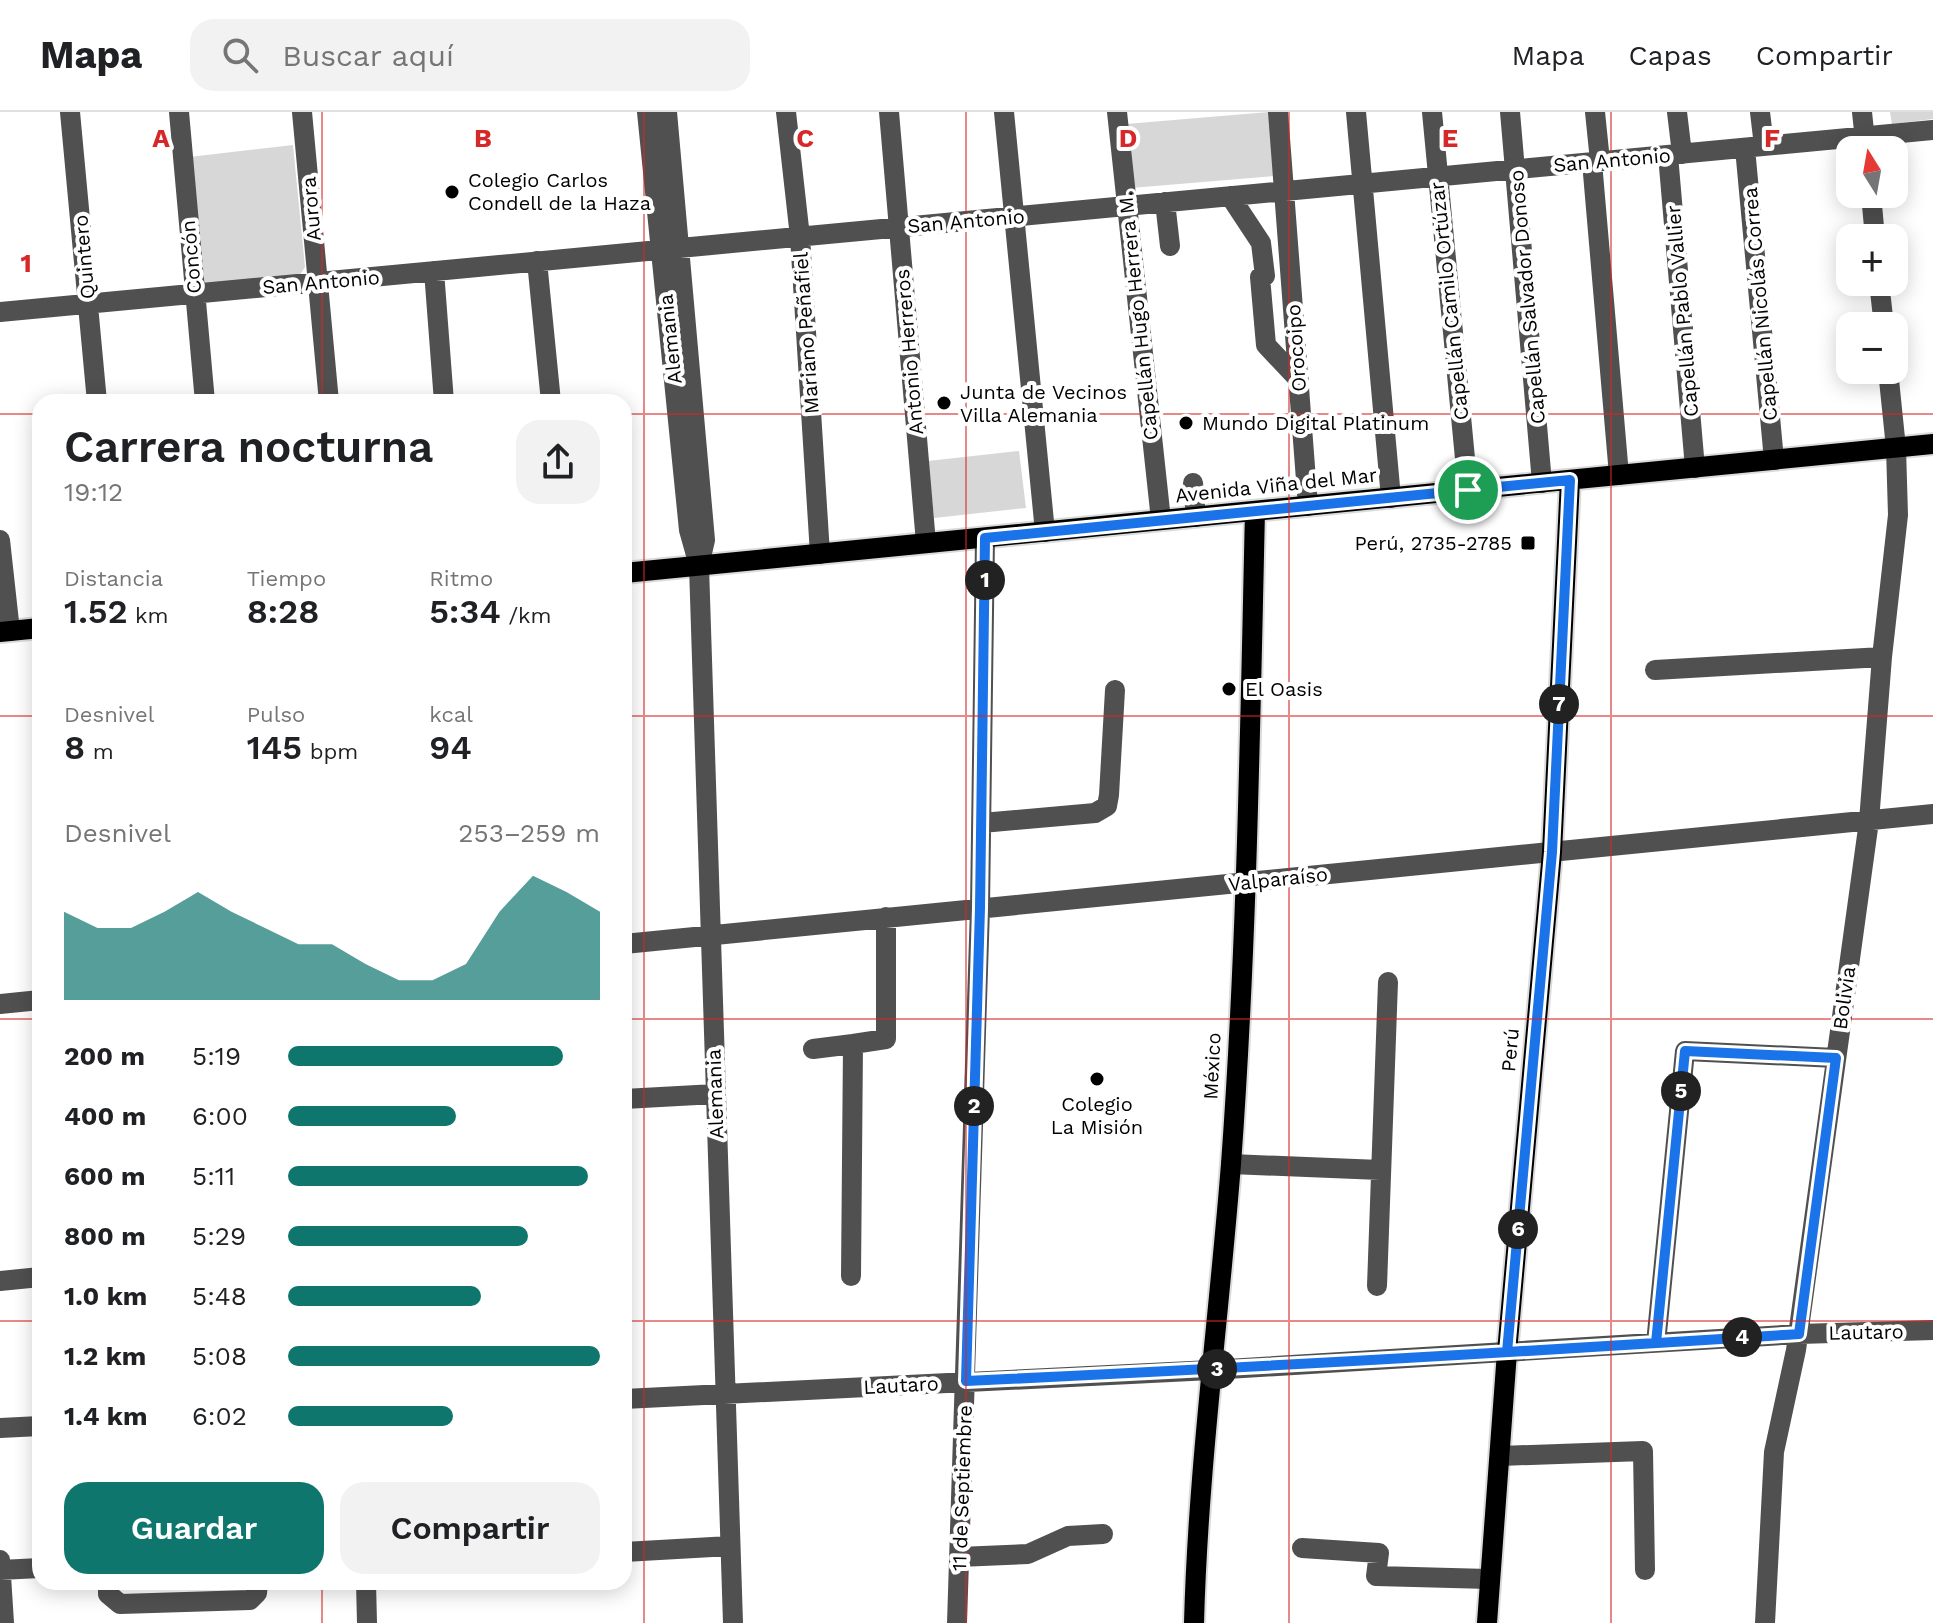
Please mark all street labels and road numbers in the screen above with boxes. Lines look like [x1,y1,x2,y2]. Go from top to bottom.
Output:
street label: San Antonio [1552,143,1672,177]
street label: Capellán Salvador Donoso [1504,169,1550,425]
street label: Aurora [296,176,326,242]
street label: Capellán Camilo Ortúzar [1425,181,1473,421]
street label: Capellán Nicolás Correa [1738,186,1782,422]
street label: Capellán Hugo Herrera M. [1113,191,1163,441]
street label: San Antonio [906,204,1026,238]
street label: Capellán Pablo Vallier [1661,204,1703,418]
street label: Quintero [68,214,100,300]
street label: Concón [176,219,206,295]
street label: Mariano Peñafiel [788,251,824,415]
street label: San Antonio [261,265,381,299]
street label: Antonio Herreros [890,268,928,436]
street label: Alemania [653,293,687,385]
street label: Orocoipo [1281,303,1311,393]
street label: Avenida Viña del Mar [1174,462,1378,508]
street label: Valparaíso [1227,862,1329,896]
street label: Bolivia [1828,965,1860,1031]
street label: Perú [1496,1027,1524,1073]
street label: México [1198,1032,1226,1100]
street label: Alemania [701,1048,729,1140]
street label: Lautaro [1828,1319,1904,1345]
street label: Lautaro [863,1371,939,1399]
street label: 11 de Septiembre [947,1404,977,1572]

